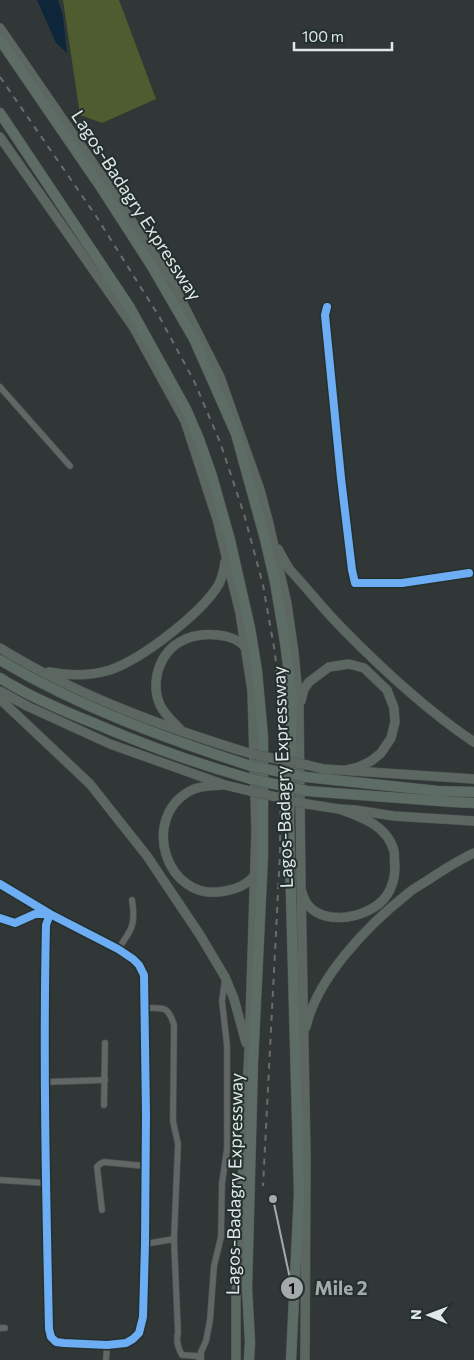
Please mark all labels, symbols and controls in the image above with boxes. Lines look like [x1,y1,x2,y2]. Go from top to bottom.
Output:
scale bar [294,20,392,52]
text: 100 m [302,27,344,45]
street label: Lagos-Badagry Expressway [67,106,207,304]
street label: Lagos-Badagry Expressway [267,665,297,889]
street label: Lagos-Badagry Expressway [221,1073,247,1295]
callout: Mile 2 [279,1271,377,1305]
text: Mile 2 [314,1276,368,1299]
text: 1 [289,1279,295,1297]
north arrow [404,1290,454,1340]
text: N [407,1309,424,1320]

